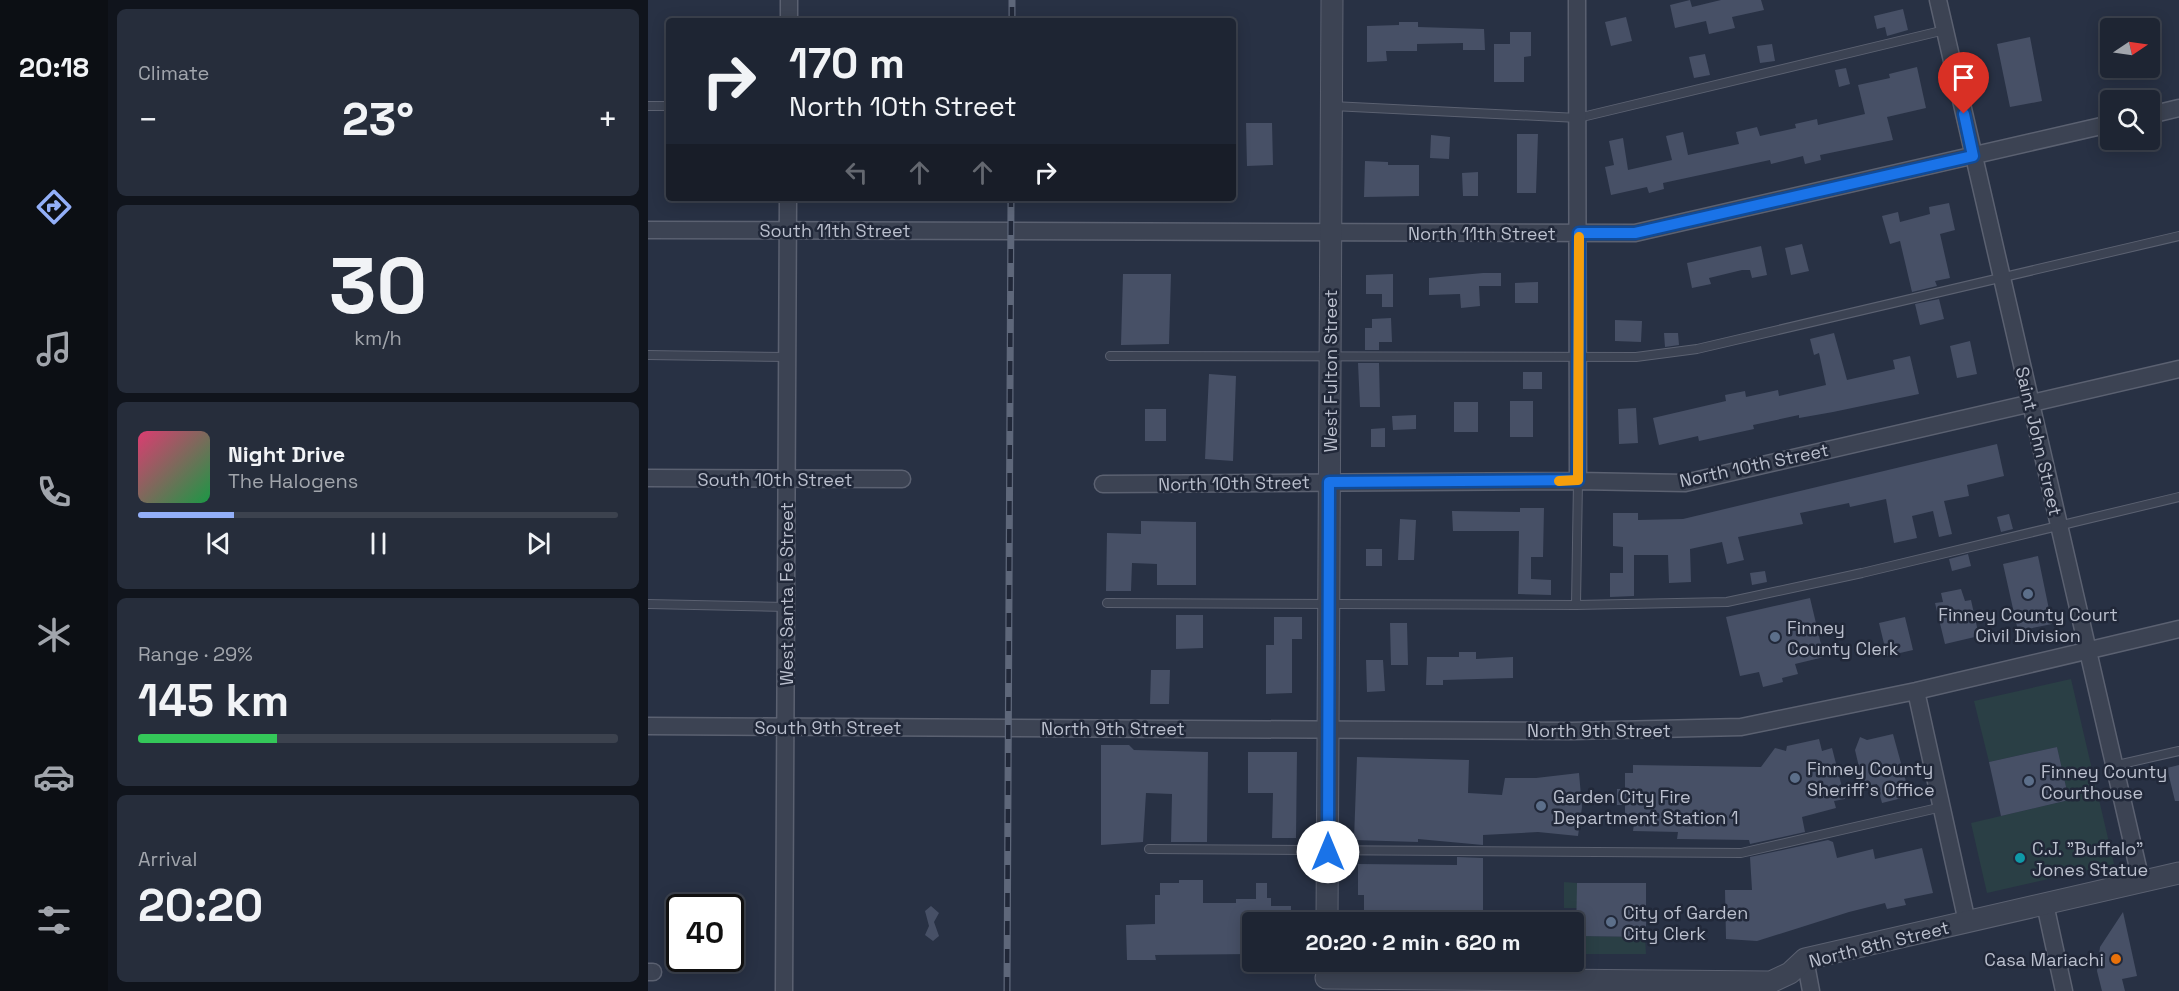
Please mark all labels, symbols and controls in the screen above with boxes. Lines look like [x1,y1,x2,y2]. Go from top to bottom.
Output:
north arrow [2100,18,2160,78]
map controls [2100,18,2160,150]
text: 170 m [789,37,905,90]
icon: right [690,42,768,120]
text: 20:18 [19,50,89,85]
pin [1938,52,1989,114]
text: Climate [138,60,209,86]
icon: arrive [1947,61,1980,94]
text: North 10th Street [789,89,1017,124]
button: search [2100,90,2160,150]
text: 23° [342,91,414,148]
text: − [138,99,158,141]
text: + [598,99,618,141]
icon: left [840,156,873,189]
icon: ahead [903,156,936,189]
icon: ahead [966,156,999,189]
icon: right [1029,156,1062,189]
icon: directions [33,186,75,228]
street label: South 11th Street [759,219,911,242]
street label: North 11th Street [1408,222,1556,245]
text: 30 [329,236,427,336]
street label: West Fulton Street [1319,289,1342,453]
text: km/h [354,325,402,351]
icon: music [33,328,75,370]
street label: Saint John Street [2011,364,2067,518]
street label: North 10th Street [1677,438,1831,492]
text: Night Drive [228,440,345,468]
text: The Halogens [228,468,358,494]
street label: South 10th Street [697,468,853,491]
street label: North 10th Street [1158,470,1310,496]
icon: phone [33,471,75,513]
street label: West Santa Fe Street [775,502,798,686]
icon: previous [202,527,235,560]
icon: pause [362,527,395,560]
icon: next [522,527,555,560]
marker: Finney County Court Civil Division [2021,587,2035,601]
place label: Finney County Court Civil Division [1938,603,2118,647]
icon: climate [33,614,75,656]
place label: Finney County Clerk [1787,616,1899,660]
marker: Finney County Clerk [1768,630,1782,644]
text: Range · 29% [138,641,253,667]
text: 145 km [138,672,289,729]
street label: South 9th Street [754,716,902,739]
street label: North 9th Street [1041,717,1185,740]
street label: North 9th Street [1527,719,1671,742]
icon: car [33,756,75,798]
place label: Finney County Sheriff's Office [1807,757,1935,801]
place label: Finney County Courthouse [2041,760,2167,804]
marker: Finney County Sheriff's Office [1788,771,1802,785]
marker: Finney County Courthouse [2022,774,2036,788]
place label: Garden City Fire Department Station 1 [1553,785,1738,829]
marker: Garden City Fire Department Station 1 [1534,799,1548,813]
position arrow [1296,820,1360,884]
place label: C.J. "Buffalo" Jones Statue [2032,837,2148,881]
text: Arrival [138,846,197,872]
marker: C.J. "Buffalo" Jones Statue [2013,851,2027,865]
text: 20:20 [138,877,263,934]
speed limit sign: 40 [666,894,744,972]
icon: filters [33,899,75,941]
place label: City of Garden City Clerk [1623,901,1748,945]
marker: City of Garden City Clerk [1604,915,1618,929]
street label: North 8th Street [1806,915,1952,973]
text: 20:20 · 2 min · 620 m [1305,928,1521,956]
place label: Casa Mariachi [1984,948,2104,971]
marker: Casa Mariachi [2109,952,2123,966]

